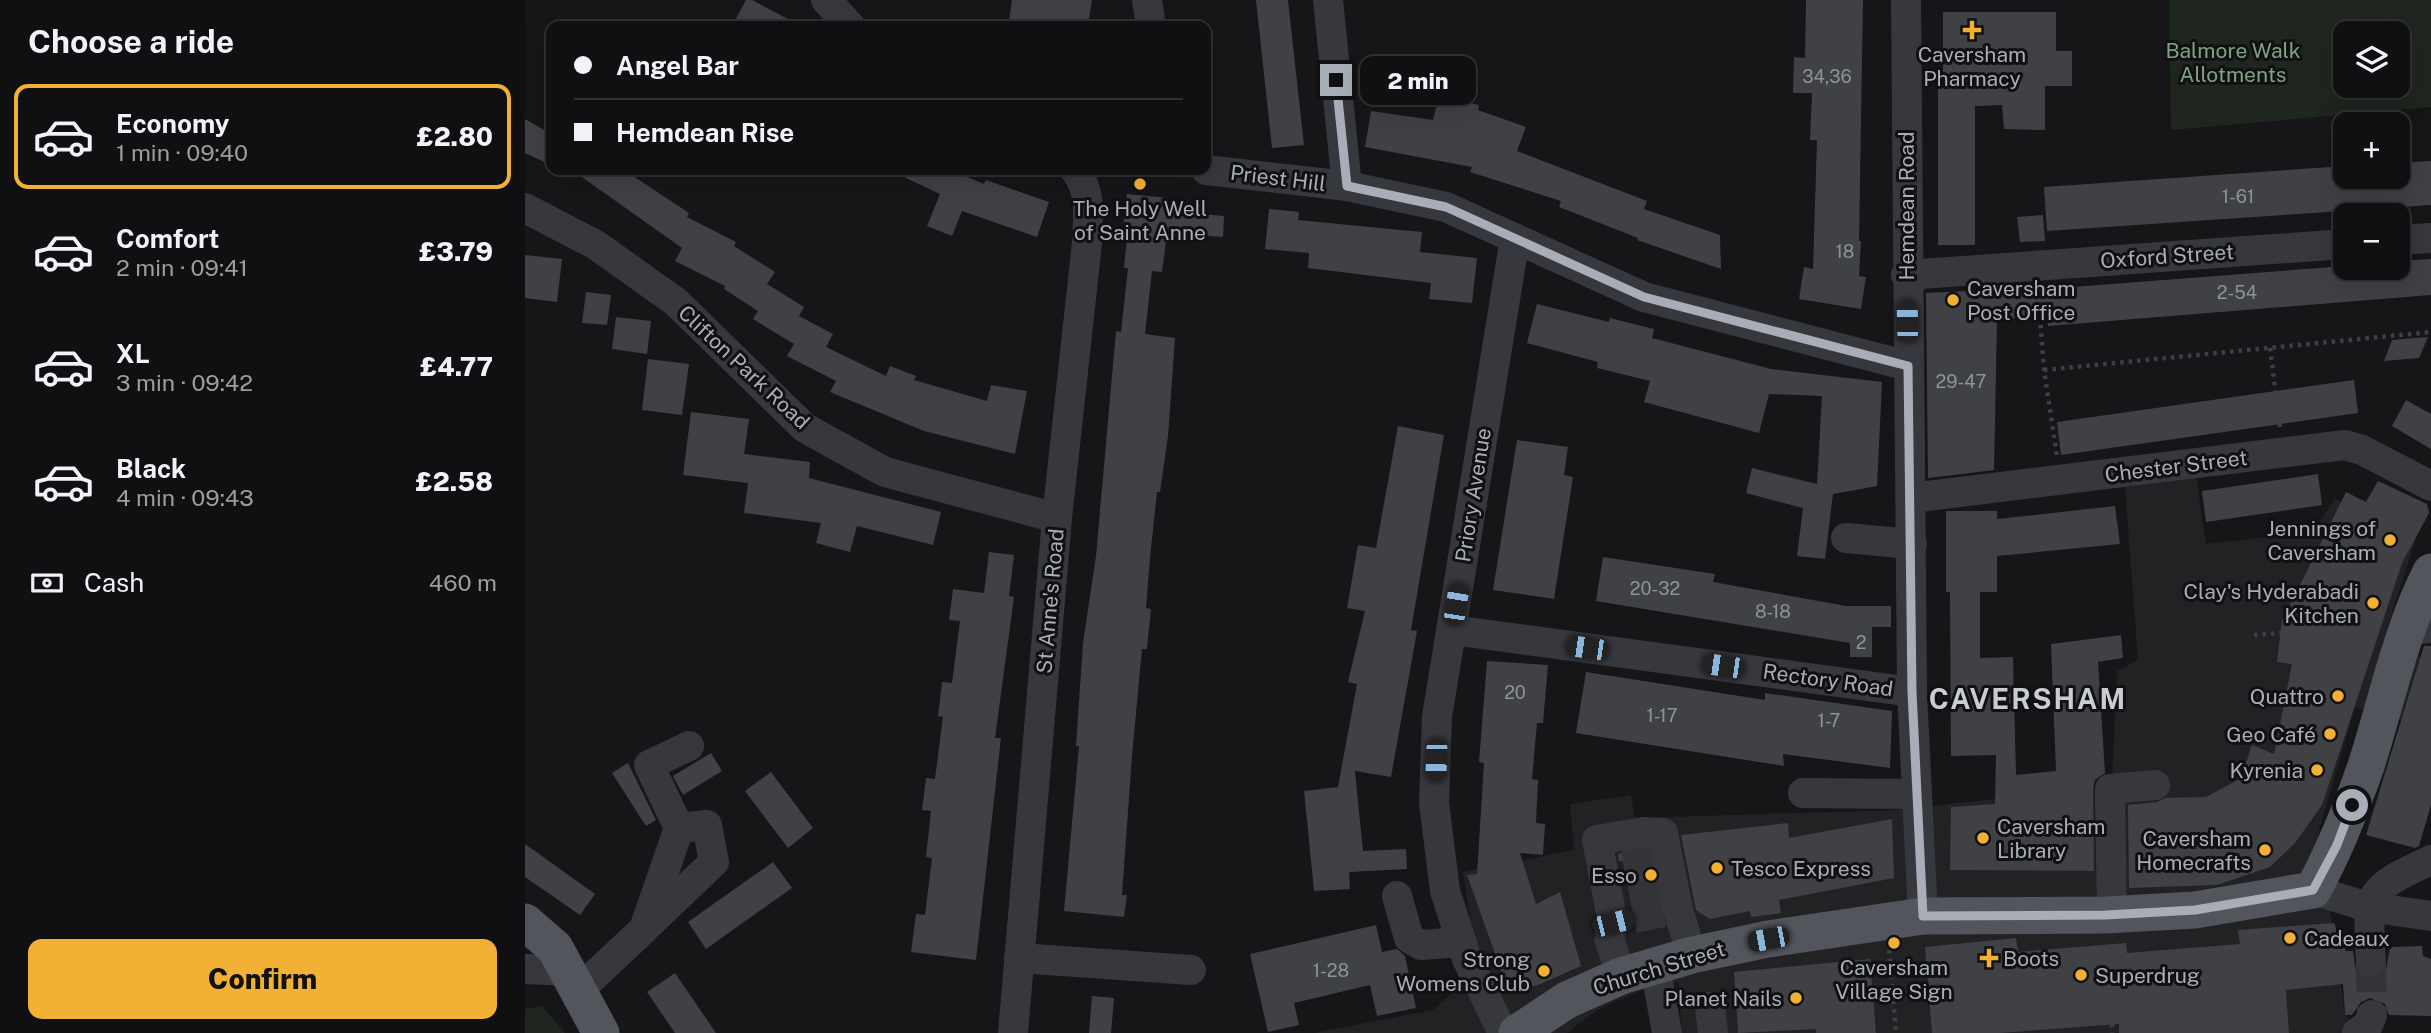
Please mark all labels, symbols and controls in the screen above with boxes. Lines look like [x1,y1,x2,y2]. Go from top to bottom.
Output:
map controls [2333,21,2410,280]
button: layers [2333,21,2410,98]
marker: Caversham Pharmacy [1964,22,1980,38]
text: Choose a ride [28,23,234,60]
park label: Balmore Walk Allotments [2165,38,2301,87]
place label: Caversham Pharmacy [1918,42,2026,91]
text: Angel Bar [616,50,739,81]
callout: 2 min [1361,56,1476,104]
route end [1320,64,1352,96]
house number: 34,36 [1802,66,1852,87]
text: 2 min [1387,67,1449,94]
icon: car [32,105,95,168]
text: Economy [116,108,229,139]
button: + [2333,112,2410,189]
text: Hemdean Rise [616,117,794,148]
text: £2.80 [416,121,493,152]
street label: Hemdean Road [1894,132,1919,280]
text: 1 min · 09:40 [116,139,248,166]
street label: Priest Hill [1229,160,1327,196]
marker: The Holy Well of Saint Anne [1132,176,1148,192]
house number: 1-61 [2222,186,2254,207]
place label: The Holy Well of Saint Anne [1073,196,1207,245]
button: − [2333,203,2410,280]
icon: car [32,220,95,283]
text: Comfort [116,223,219,254]
text: £3.79 [419,236,493,267]
street label: Oxford Street [2099,239,2235,273]
house number: 18 [1836,241,1854,262]
text: 2 min · 09:41 [116,254,248,281]
place label: Caversham Post Office [1967,276,2075,325]
house number: 2-54 [2217,282,2257,303]
marker: Caversham Post Office [1945,292,1961,308]
street label: Clifton Park Road [673,300,815,434]
car [1897,300,1918,342]
icon: car [32,335,95,398]
text: XL [116,338,150,369]
text: £4.77 [420,351,493,382]
text: 3 min · 09:42 [116,369,253,396]
house number: 29-47 [1936,371,1986,392]
street label: Priory Avenue [1450,426,1496,564]
street label: Chester Street [2103,445,2249,487]
icon: car [32,450,95,513]
text: Black [116,453,186,484]
text: £2.58 [416,466,493,497]
text: 4 min · 09:43 [116,484,254,511]
place label: Jennings of Caversham [2266,516,2376,565]
street label: St Anne's Road [1031,527,1069,675]
marker: Jennings of Caversham [2382,532,2398,548]
icon: cash [28,564,66,602]
text: Cash [84,567,144,598]
text: 460 m [429,569,497,596]
house number: 20-32 [1630,578,1680,599]
place label: Clay's Hyderabadi Kitchen [2183,579,2359,628]
car [1443,582,1470,626]
marker: Clay's Hyderabadi Kitchen [2365,595,2381,611]
house number: 8-18 [1755,601,1791,622]
house number: 2 [1856,632,1866,653]
car [1565,635,1610,661]
car [1701,653,1746,679]
street label: Rectory Road [1761,659,1895,701]
house number: 20 [1504,682,1526,703]
district label: CAVERSHAM [1929,682,2127,715]
place label: Quattro [2250,684,2324,709]
marker: Quattro [2330,688,2346,704]
house number: 1-17 [1647,705,1677,726]
house number: 1-7 [1818,710,1840,731]
place label: Geo Café [2226,722,2316,747]
marker: Geo Café [2322,726,2338,742]
car [1425,739,1448,781]
place label: Kyrenia [2229,758,2303,783]
marker: Kyrenia [2309,762,2325,778]
route start [2336,789,2368,821]
place label: Caversham Library [1997,814,2105,863]
place label: Caversham Homecrafts [2136,826,2251,875]
marker: Caversham Library [1975,830,1991,846]
marker: Caversham Homecrafts [2257,842,2273,858]
place label: Tesco Express [1731,856,1871,881]
marker: Tesco Express [1709,860,1725,876]
place label: Esso [1591,863,1637,888]
marker: Esso [1643,867,1659,883]
car [1591,908,1636,938]
car [1746,925,1791,953]
place label: Cadeaux [2304,926,2390,951]
marker: Cadeaux [2282,930,2298,946]
marker: Caversham Village Sign [1886,935,1902,951]
street label: Church Street [1590,936,1728,1000]
button: Confirm [28,939,497,1019]
place label: Boots [2003,946,2059,971]
place label: Strong Womens Club [1396,947,1530,996]
marker: Boots [1981,950,1997,966]
place label: Caversham Village Sign [1835,955,1953,1004]
house number: 1-28 [1313,960,1349,981]
marker: Strong Womens Club [1536,963,1552,979]
place label: Superdrug [2095,963,2200,988]
marker: Superdrug [2073,967,2089,983]
place label: Planet Nails [1665,986,1782,1011]
marker: Planet Nails [1788,990,1804,1006]

